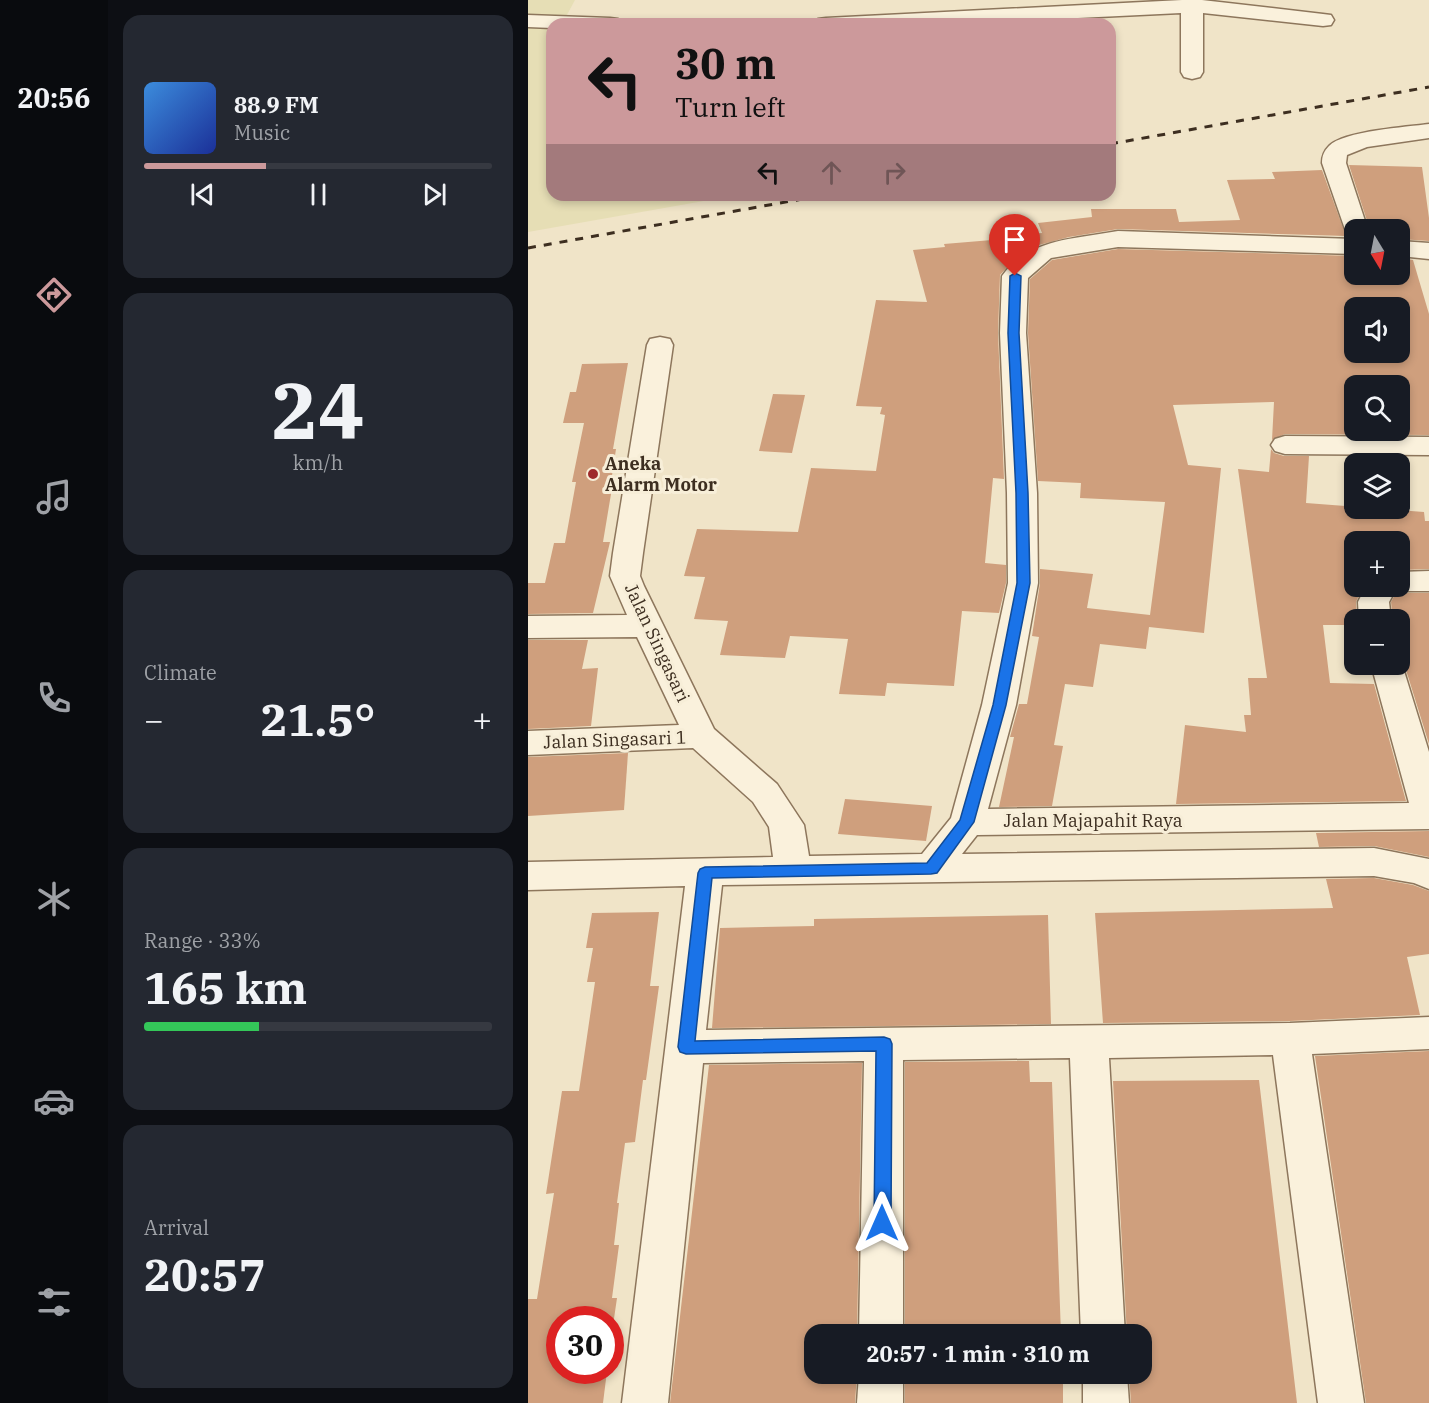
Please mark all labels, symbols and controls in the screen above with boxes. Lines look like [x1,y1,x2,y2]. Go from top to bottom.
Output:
text: 30 m [675,36,776,91]
icon: left [576,42,654,120]
text: 20:56 [18,80,90,115]
text: Turn left [675,89,786,124]
text: 88.9 FM [234,90,319,119]
text: Music [234,119,290,146]
icon: left [752,156,785,189]
icon: ahead [815,156,848,189]
icon: right [878,156,911,189]
icon: previous [186,178,219,211]
icon: pause [302,178,335,211]
icon: next [418,178,451,211]
pin [989,214,1040,276]
north arrow [1344,219,1410,285]
map controls [1344,219,1410,675]
icon: arrive [998,223,1031,256]
icon: directions [33,274,75,316]
button: sound [1344,297,1410,363]
text: 24 [271,359,365,460]
button: search [1344,375,1410,441]
text: km/h [293,449,343,476]
place label: Aneka Alarm Motor [605,452,717,496]
button: layers [1344,453,1410,519]
marker: Aneka Alarm Motor [586,467,600,481]
icon: music [33,476,75,518]
button: + [1344,531,1410,597]
street label: Jalan Singasari [620,580,695,706]
button: − [1344,609,1410,675]
text: Climate [144,659,217,686]
icon: phone [33,677,75,719]
text: 21.5° [261,690,375,748]
text: − [144,698,164,741]
text: + [472,698,492,741]
street label: Jalan Singasari 1 [543,726,687,753]
street label: Jalan Majapahit Raya [1003,809,1183,832]
icon: climate [33,878,75,920]
text: Range · 33% [144,927,261,954]
text: 165 km [144,958,307,1016]
icon: car [33,1080,75,1122]
position arrow [850,1191,914,1255]
text: Arrival [144,1214,209,1241]
text: 20:57 [144,1245,266,1303]
icon: filters [33,1281,75,1323]
speed limit sign: 30 [546,1306,624,1384]
text: 20:57 · 1 min · 310 m [866,1339,1090,1368]

